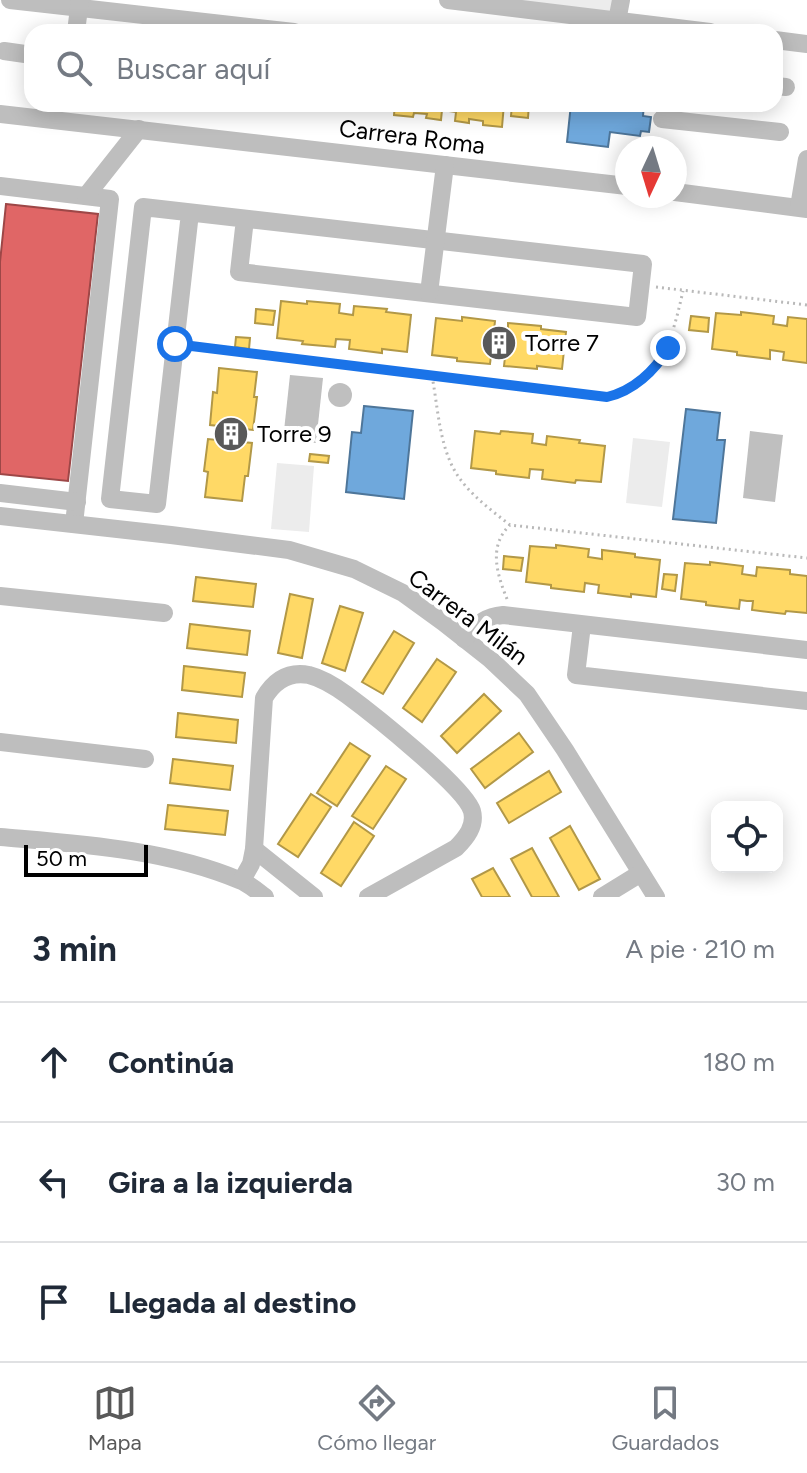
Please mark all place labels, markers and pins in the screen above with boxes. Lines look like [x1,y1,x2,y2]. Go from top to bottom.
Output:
building icon: Torre 7 [480,324,518,362]
place label: Torre 7 [525,328,599,357]
building icon: Torre 9 [212,415,250,453]
place label: Torre 9 [257,419,332,448]

